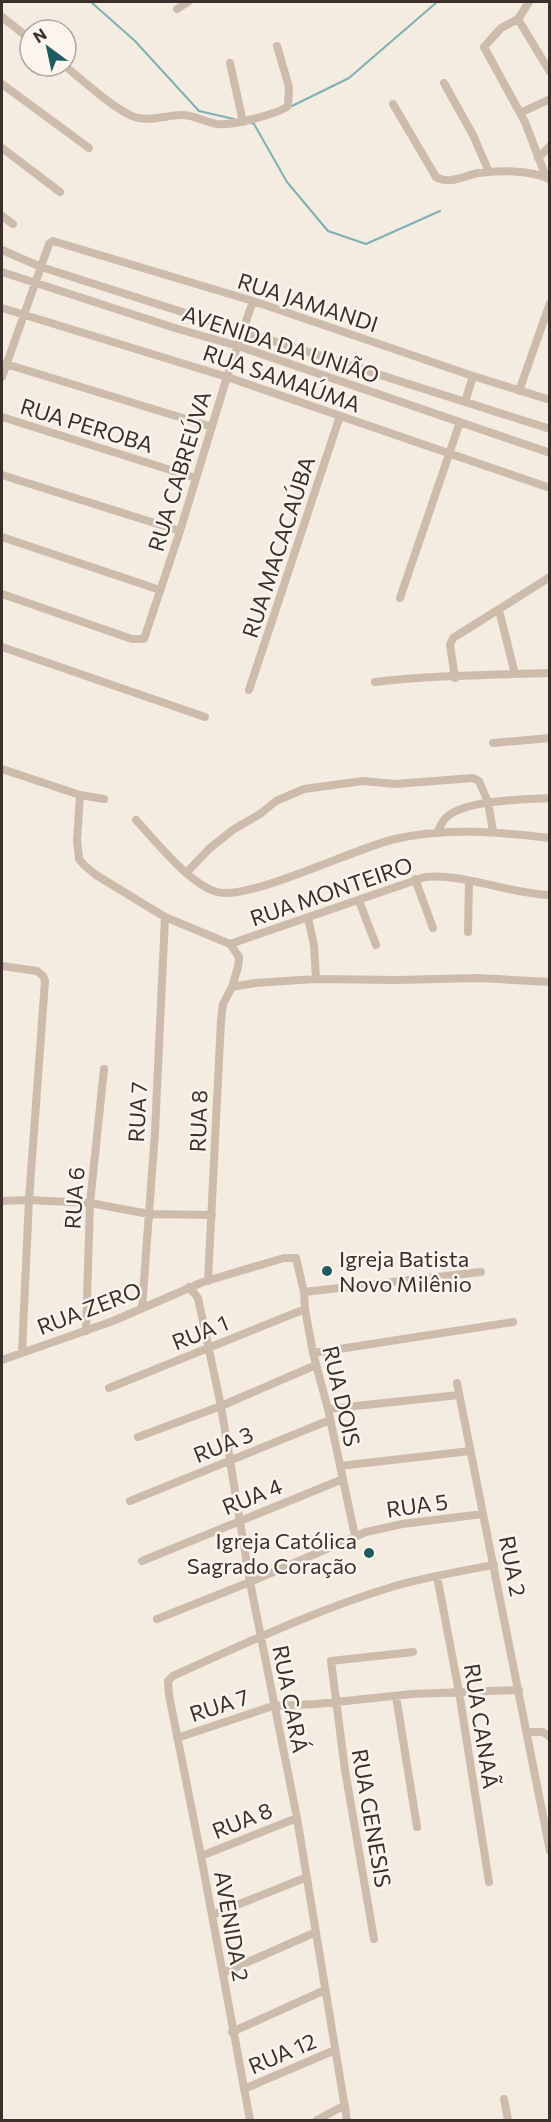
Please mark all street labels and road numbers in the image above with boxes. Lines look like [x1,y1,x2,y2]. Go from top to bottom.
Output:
street label: RUA JAMANDI [234,267,382,337]
street label: AVENIDA DA UNIÃO [179,299,383,389]
street label: RUA SAMAÚMA [200,338,364,418]
street label: RUA CABREÚVA [142,388,216,554]
street label: RUA PEROBA [17,392,157,458]
street label: RUA MACACAÚBA [236,453,320,641]
street label: RUA MONTEIRO [246,851,416,931]
street label: RUA 7 [122,1081,152,1143]
street label: RUA 8 [183,1089,213,1153]
street label: RUA 6 [58,1166,90,1230]
street label: RUA ZERO [33,1276,145,1340]
street label: RUA 1 [168,1309,232,1355]
street label: RUA DOIS [317,1343,367,1449]
street label: RUA 3 [189,1420,257,1468]
street label: RUA 4 [218,1472,286,1520]
street label: RUA 5 [385,1487,449,1523]
street label: RUA 2 [494,1533,532,1599]
street label: RUA CARÁ [267,1643,315,1755]
street label: RUA CANAÃ [459,1662,505,1790]
street label: RUA 7 [186,1683,252,1727]
street label: RUA GENESIS [347,1747,397,1889]
street label: RUA 8 [208,1796,276,1844]
street label: AVENIDA 2 [209,1869,255,1983]
street label: RUA 12 [244,2027,320,2079]

